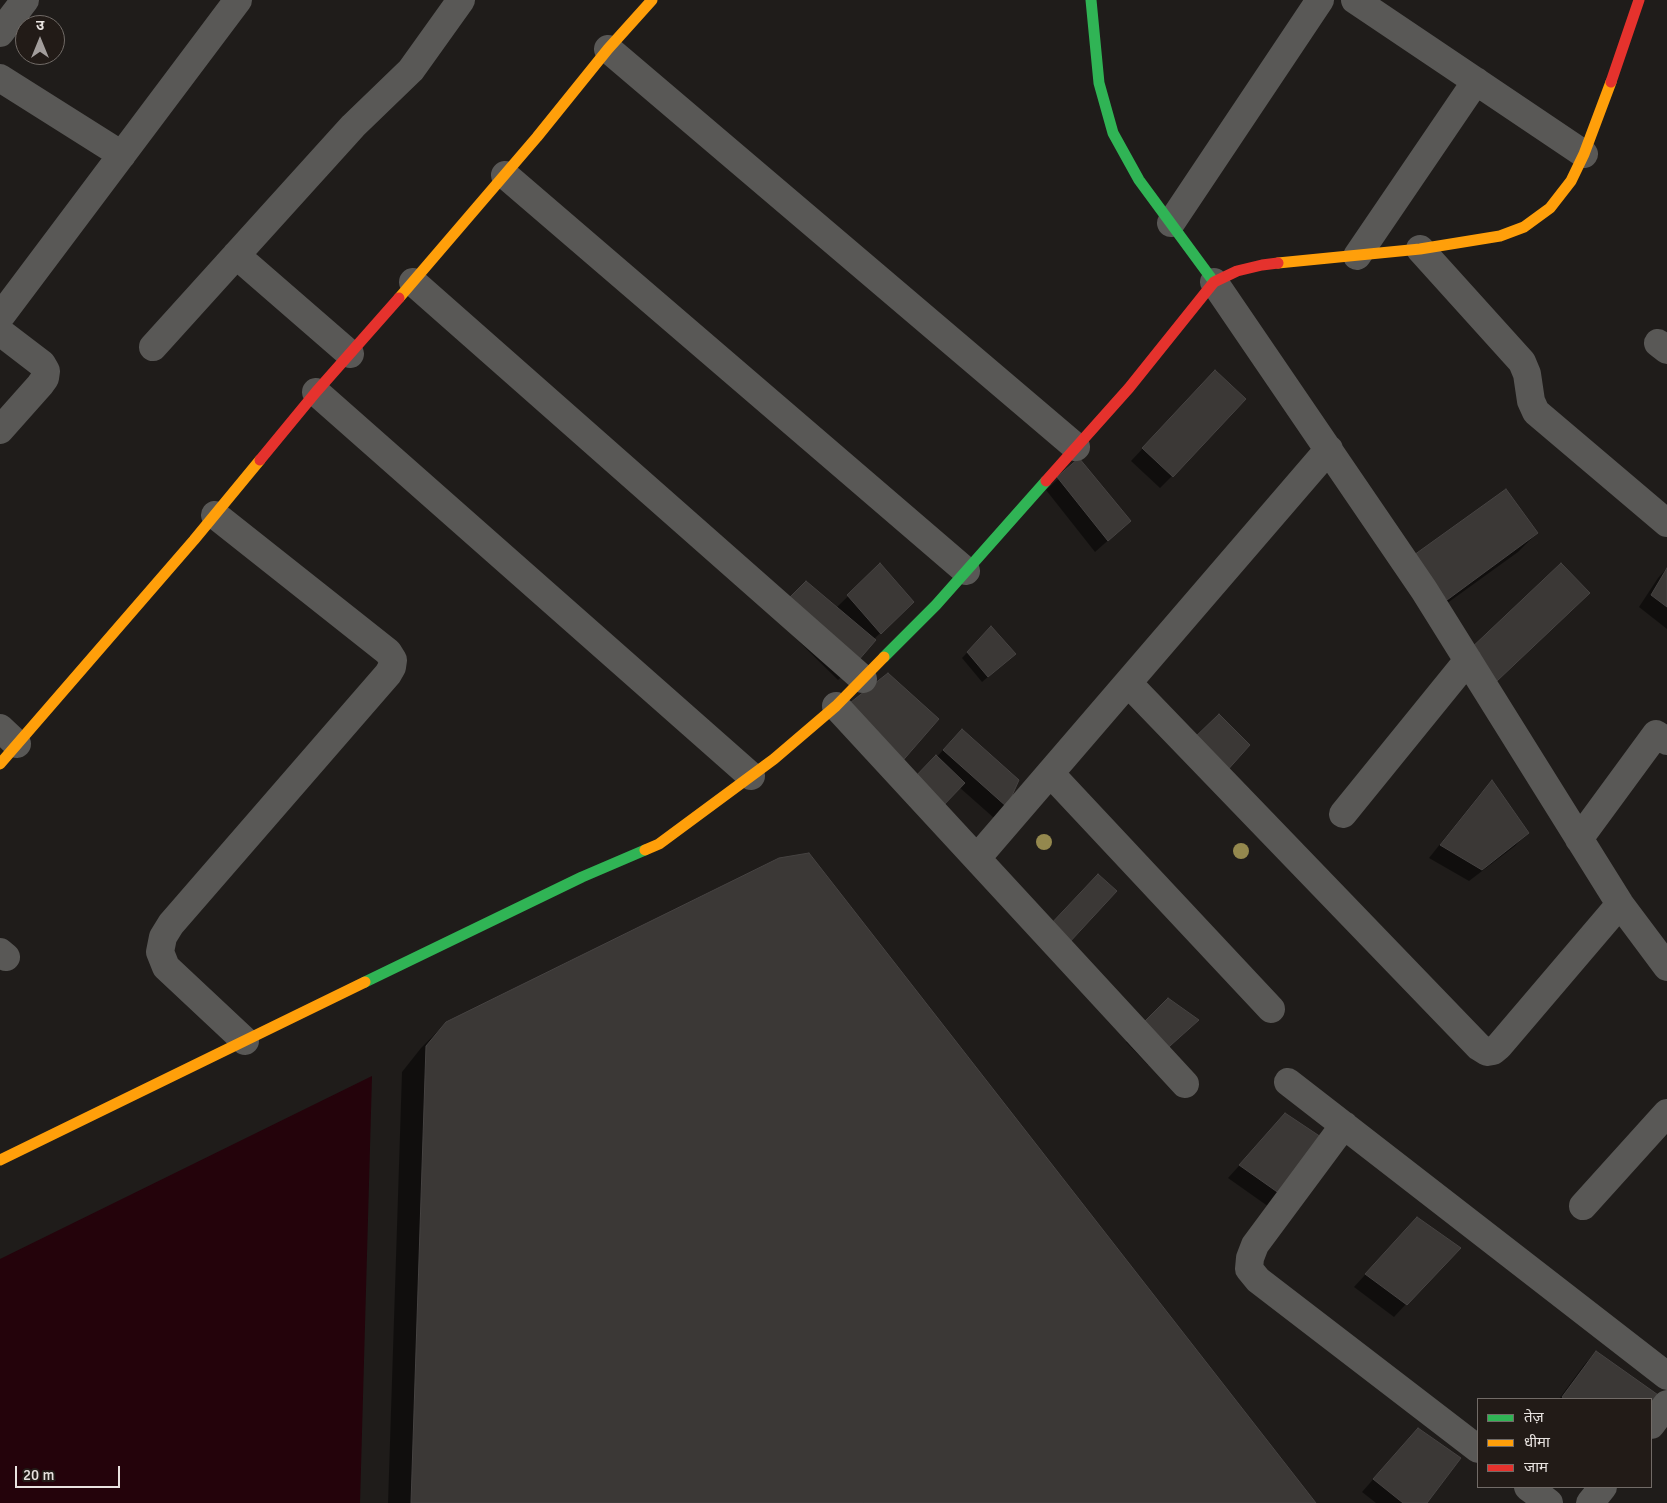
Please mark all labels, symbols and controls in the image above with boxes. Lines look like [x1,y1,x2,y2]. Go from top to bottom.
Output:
north arrow [15,15,65,65]
text: उ [36,17,44,34]
legend [1477,1398,1652,1488]
text: तेज़ [1524,1408,1544,1426]
text: धीमा [1524,1433,1550,1451]
scale bar [18,1456,122,1488]
text: जाम [1524,1458,1548,1476]
text: 20 m [23,1466,54,1484]

